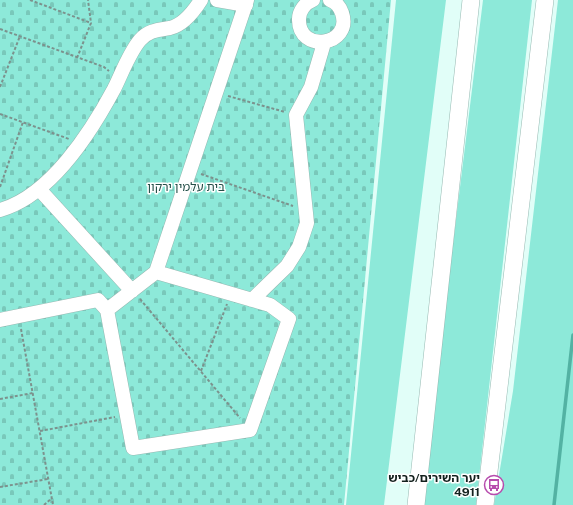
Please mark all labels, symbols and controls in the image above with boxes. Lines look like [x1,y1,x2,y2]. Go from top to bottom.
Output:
park label: בית עלמין ירקון [147,180,225,194]
place label: יער השירים/כביש 4911 [388,471,480,499]
bus stop icon: יער השירים/כביש 4911 [483,474,505,496]

